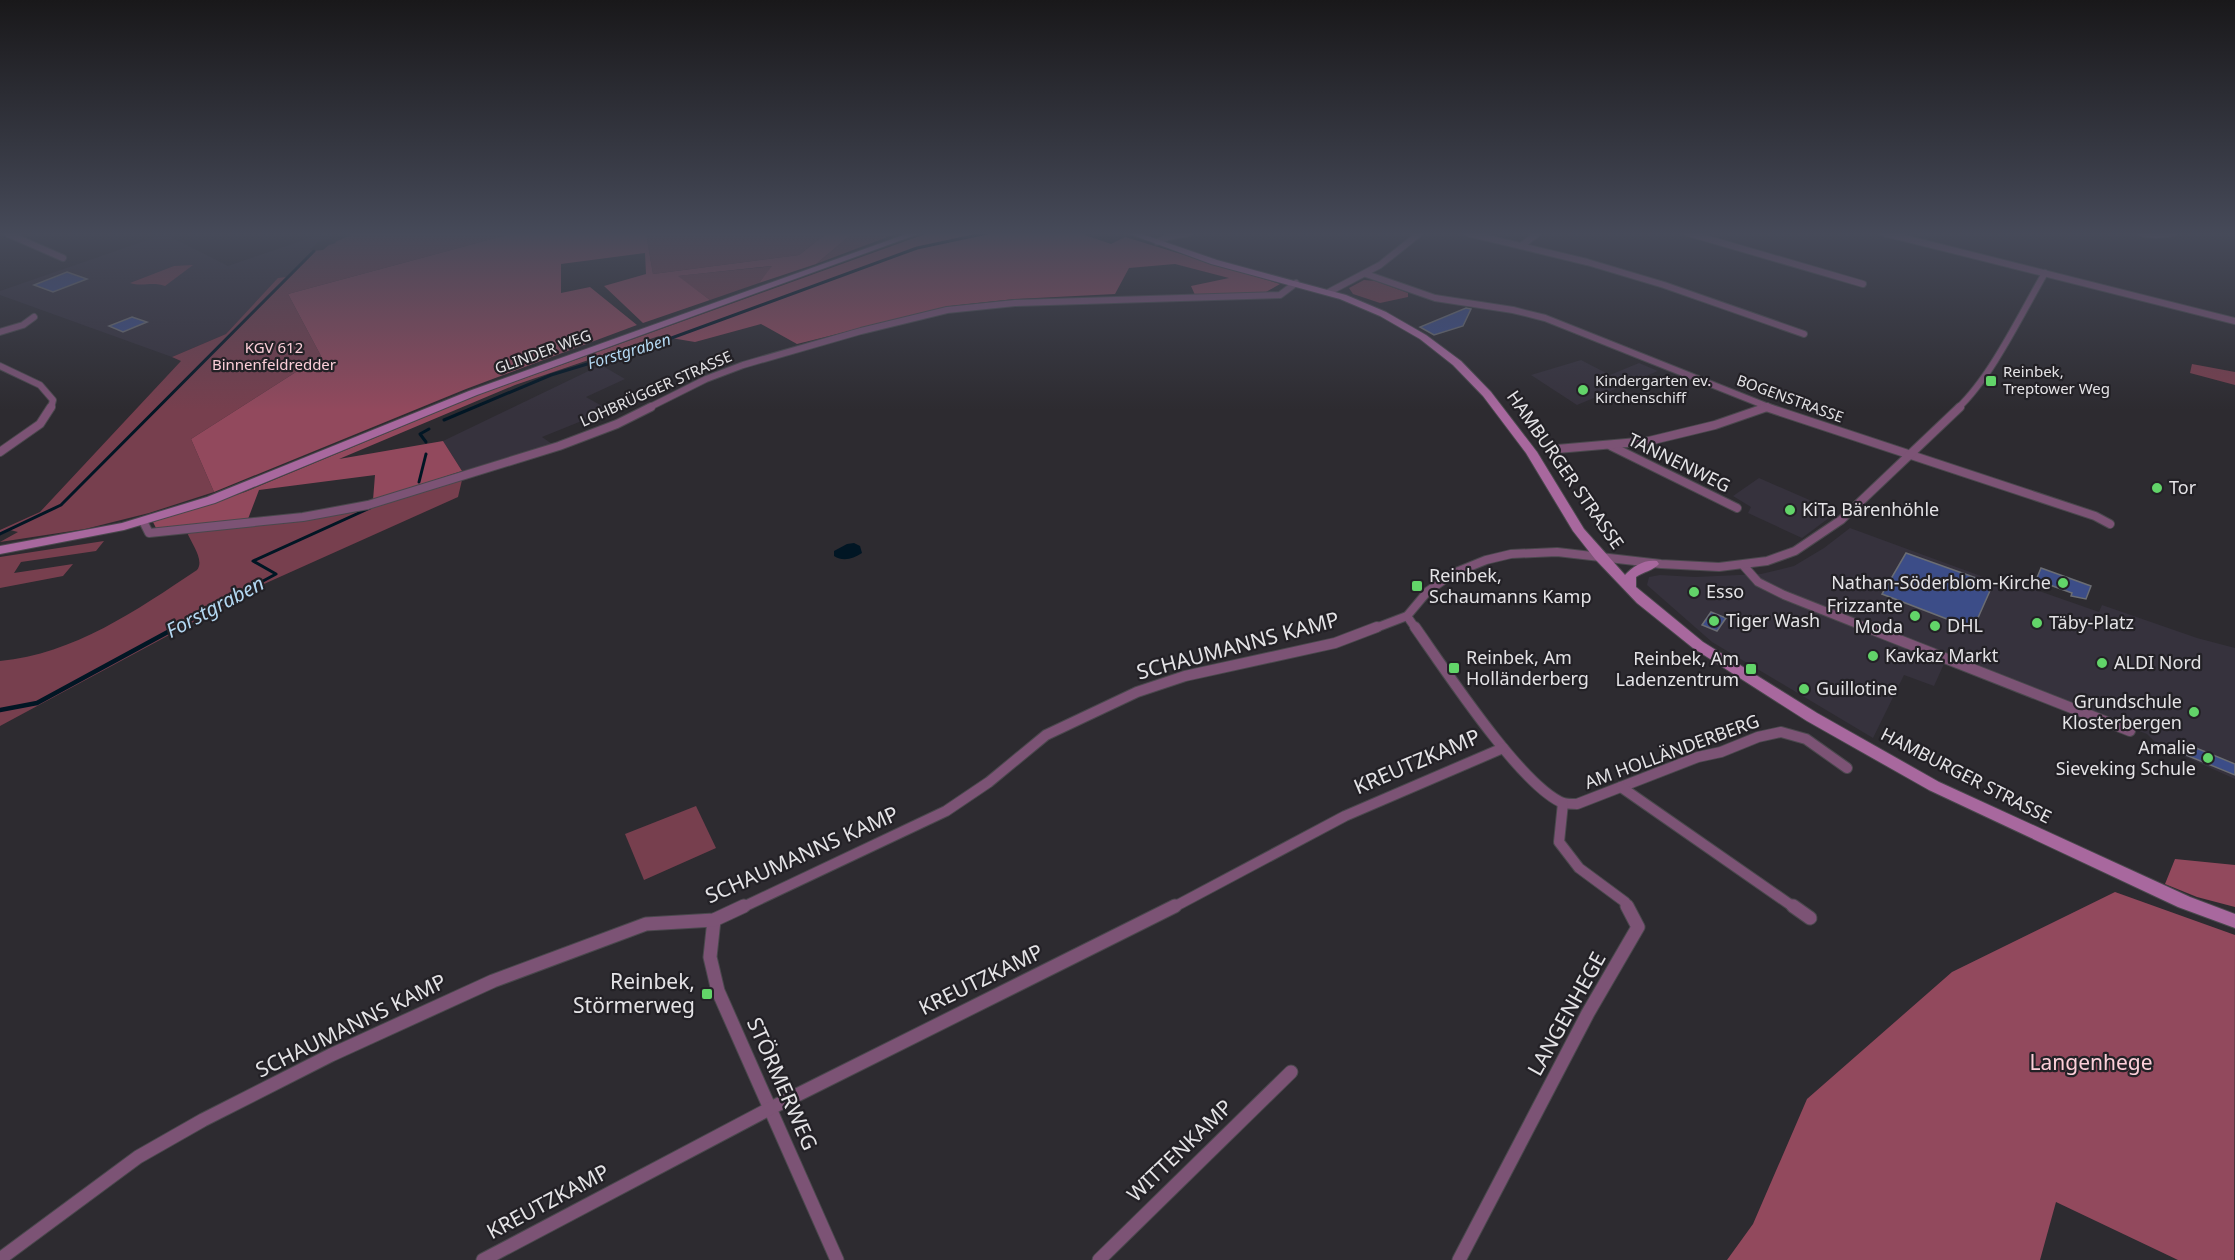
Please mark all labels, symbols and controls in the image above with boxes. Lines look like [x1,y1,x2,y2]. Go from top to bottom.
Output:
street label: GLINDER WEG [492,324,594,378]
water label: Forstgraben [585,328,673,374]
park label: KGV 612 Binnenfeldredder [212,337,336,374]
street label: LOHBRÜGGER STRASSE [577,346,735,431]
place label: Reinbek, Treptower Weg [2003,361,2110,398]
street label: BOGENSTRASSE [1734,369,1847,427]
place label: Kindergarten ev. Kirchenschiff [1595,370,1711,407]
marker: Reinbek, Treptower Weg [1984,374,1998,388]
marker: Kindergarten ev. Kirchenschiff [1576,383,1590,397]
street label: HAMBURGER STRASSE [1502,385,1630,554]
street label: TANNENWEG [1624,427,1735,497]
place label: Tor [2169,475,2197,499]
marker: Tor [2150,481,2164,495]
place label: KiTa Bärenhöhle [1802,497,1939,521]
marker: KiTa Bärenhöhle [1783,503,1797,517]
place label: Reinbek, Schaumanns Kamp [1429,563,1592,608]
water label: Forstgraben [161,569,269,644]
place label: Nathan-Söderblom-Kirche [1831,570,2051,594]
marker: Nathan-Söderblom-Kirche [2056,576,2070,590]
marker: Reinbek, Schaumanns Kamp [1410,579,1424,593]
place label: Esso [1706,579,1744,603]
marker: Esso [1687,585,1701,599]
place label: Frizzante Moda [1827,593,1903,638]
street label: SCHAUMANNS KAMP [1133,605,1342,686]
place label: Tiger Wash [1726,608,1820,632]
marker: Frizzante Moda [1908,609,1922,623]
place label: Täby-Platz [2049,610,2134,634]
place label: DHL [1947,613,1983,637]
marker: Tiger Wash [1707,614,1721,628]
marker: Täby-Platz [2030,616,2044,630]
marker: DHL [1928,619,1942,633]
place label: Kavkaz Markt [1885,643,1999,667]
place label: Reinbek, Am Holländerberg [1466,645,1589,690]
place label: Reinbek, Am Ladenzentrum [1616,646,1739,691]
marker: Kavkaz Markt [1866,649,1880,663]
place label: ALDI Nord [2114,650,2202,674]
marker: ALDI Nord [2095,656,2109,670]
marker: Reinbek, Am Holländerberg [1447,661,1461,675]
marker: Reinbek, Am Ladenzentrum [1744,662,1758,676]
place label: Guillotine [1816,676,1897,700]
marker: Guillotine [1797,682,1811,696]
place label: Grundschule Klosterbergen [2062,689,2182,734]
marker: Grundschule Klosterbergen [2187,705,2201,719]
street label: AM HOLLÄNDERBERG [1581,708,1762,794]
street label: KREUTZKAMP [1349,722,1484,800]
street label: HAMBURGER STRASSE [1877,722,2056,829]
place label: Amalie Sieveking Schule [2056,735,2196,780]
marker: Amalie Sieveking Schule [2201,751,2215,765]
street label: SCHAUMANNS KAMP [701,799,903,909]
street label: KREUTZKAMP [914,937,1047,1021]
street label: LANGENHEGE [1521,947,1612,1080]
street label: SCHAUMANNS KAMP [251,967,450,1083]
place label: Reinbek, Störmerweg [573,967,695,1019]
marker: Reinbek, Störmerweg [700,987,714,1001]
street label: STÖRMERWEG [741,1013,825,1154]
park label: Langenhege [2029,1048,2153,1076]
street label: WITTENKAMP [1121,1093,1238,1208]
street label: KREUTZKAMP [481,1157,614,1245]

